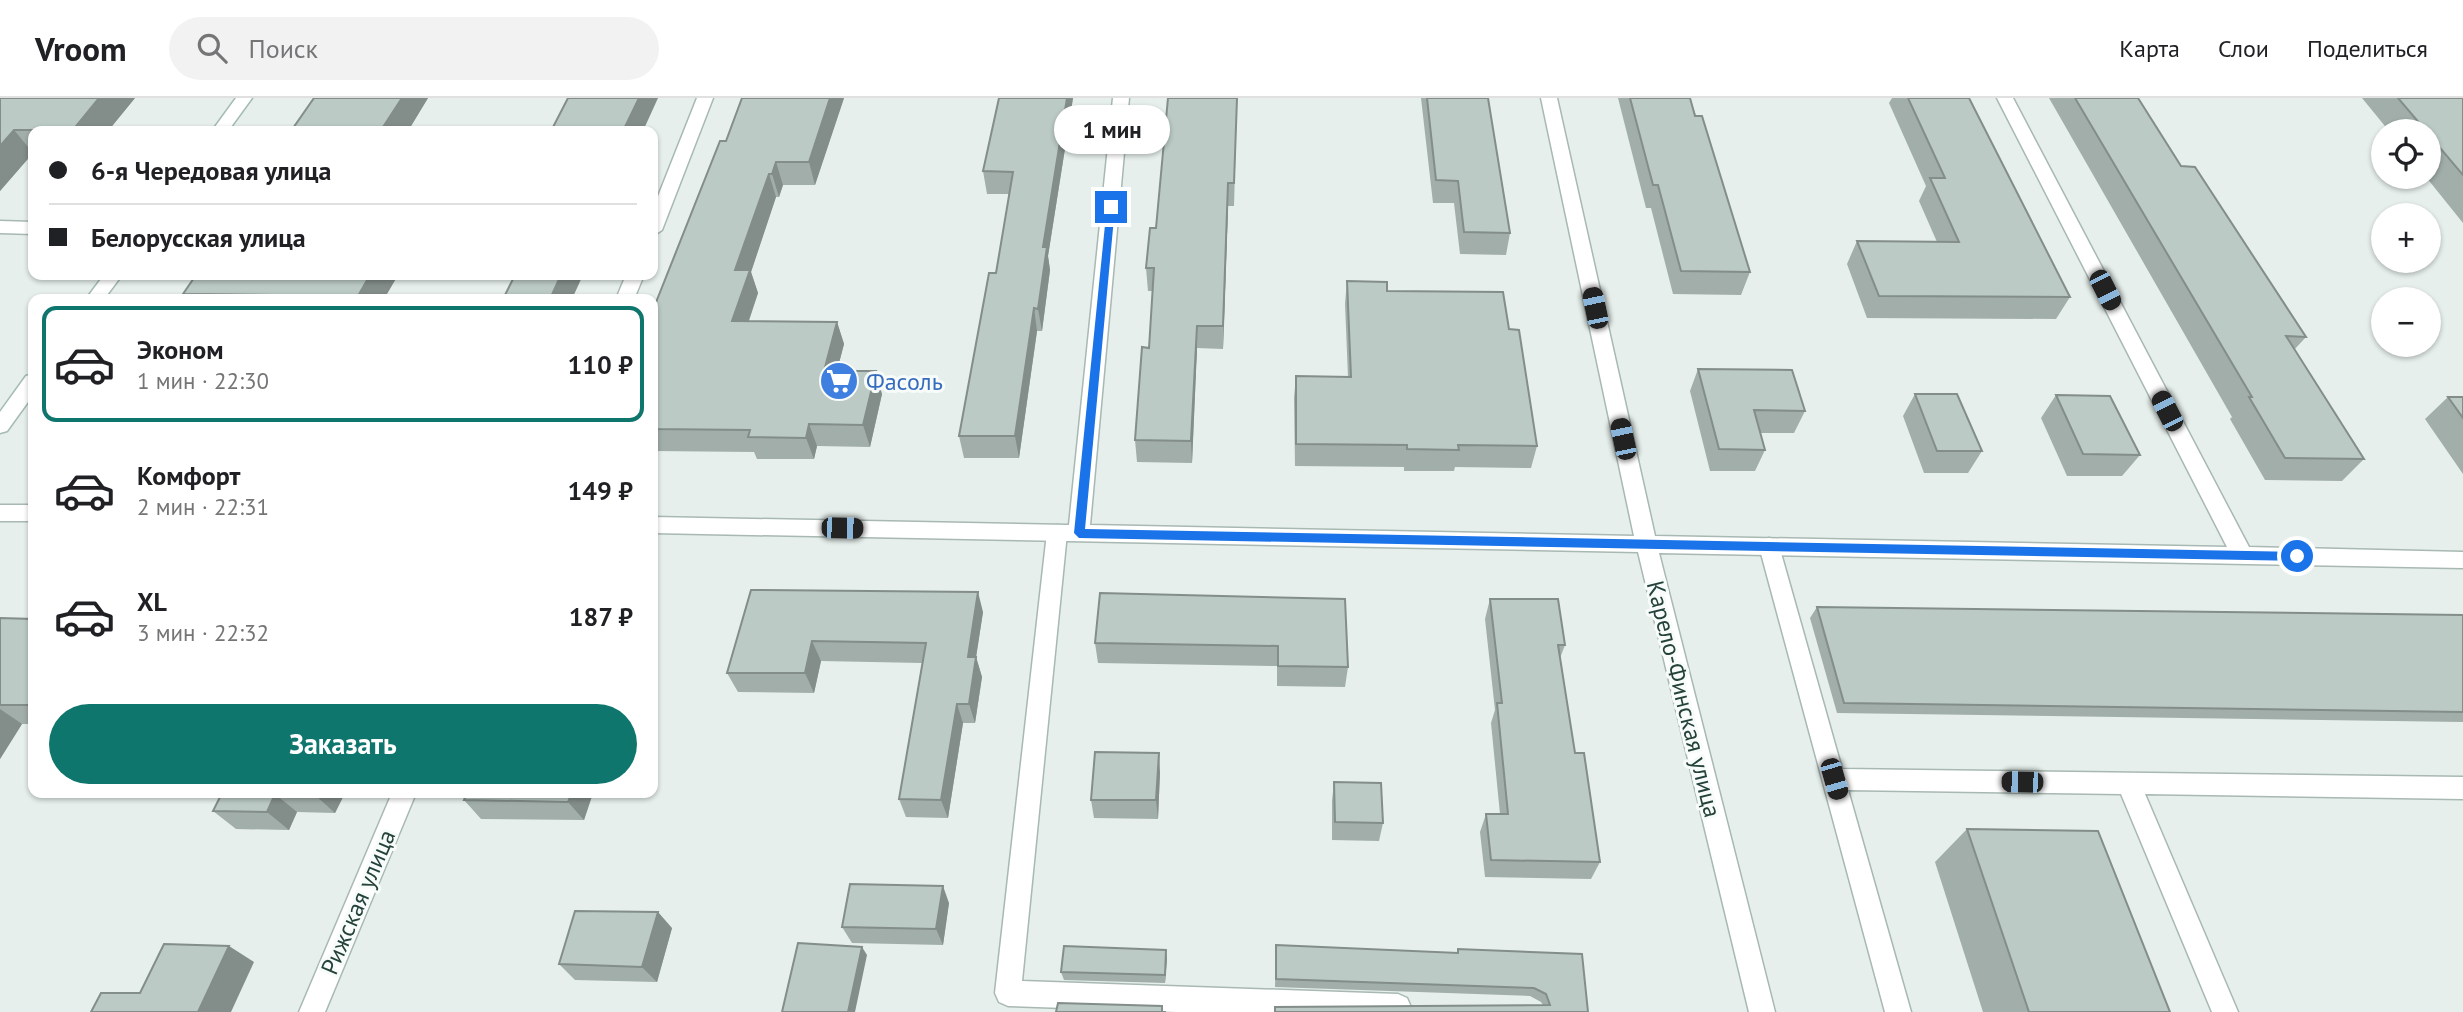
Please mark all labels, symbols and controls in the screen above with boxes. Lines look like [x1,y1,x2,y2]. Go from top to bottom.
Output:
search box [169,17,659,80]
text: Vroom [35,27,127,70]
icon: search [193,29,231,67]
text: Поиск [249,32,318,65]
text: Карта [2119,33,2180,64]
text: Слои [2218,33,2269,64]
text: Поделиться [2307,33,2428,64]
callout: 1 мин [1053,105,1169,154]
text: 1 мин [1082,115,1142,144]
map controls [2371,119,2441,357]
button: locate [2371,119,2441,189]
text: 6-я Чередовая улица [91,154,331,187]
route end [1095,191,1127,223]
button: + [2371,203,2441,273]
text: Белорусская улица [91,221,306,254]
car [2087,267,2124,313]
car [1581,285,1610,331]
button: − [2371,287,2441,357]
icon: car [53,333,116,396]
text: Эконом [137,333,224,366]
text: 110 ₽ [567,348,633,381]
supermarket icon: Фасоль [818,360,860,402]
text: 1 мин · 22:30 [137,366,269,395]
place label: Фасоль [866,366,943,397]
car [2149,388,2186,434]
car [1609,416,1638,462]
icon: car [53,459,116,522]
text: Комфорт [137,459,240,492]
text: 149 ₽ [567,474,633,507]
text: 2 мин · 22:31 [137,492,269,521]
car [821,517,864,539]
route start [2281,540,2313,572]
street label: Карело-Финская улица [1640,578,1728,820]
icon: car [53,585,116,648]
text: XL [137,585,167,618]
text: 187 ₽ [569,600,633,633]
text: 3 мин · 22:32 [137,618,269,647]
button: Заказать [49,704,637,784]
car [1819,756,1850,802]
car [2001,771,2044,793]
street label: Рижская улица [314,825,402,979]

